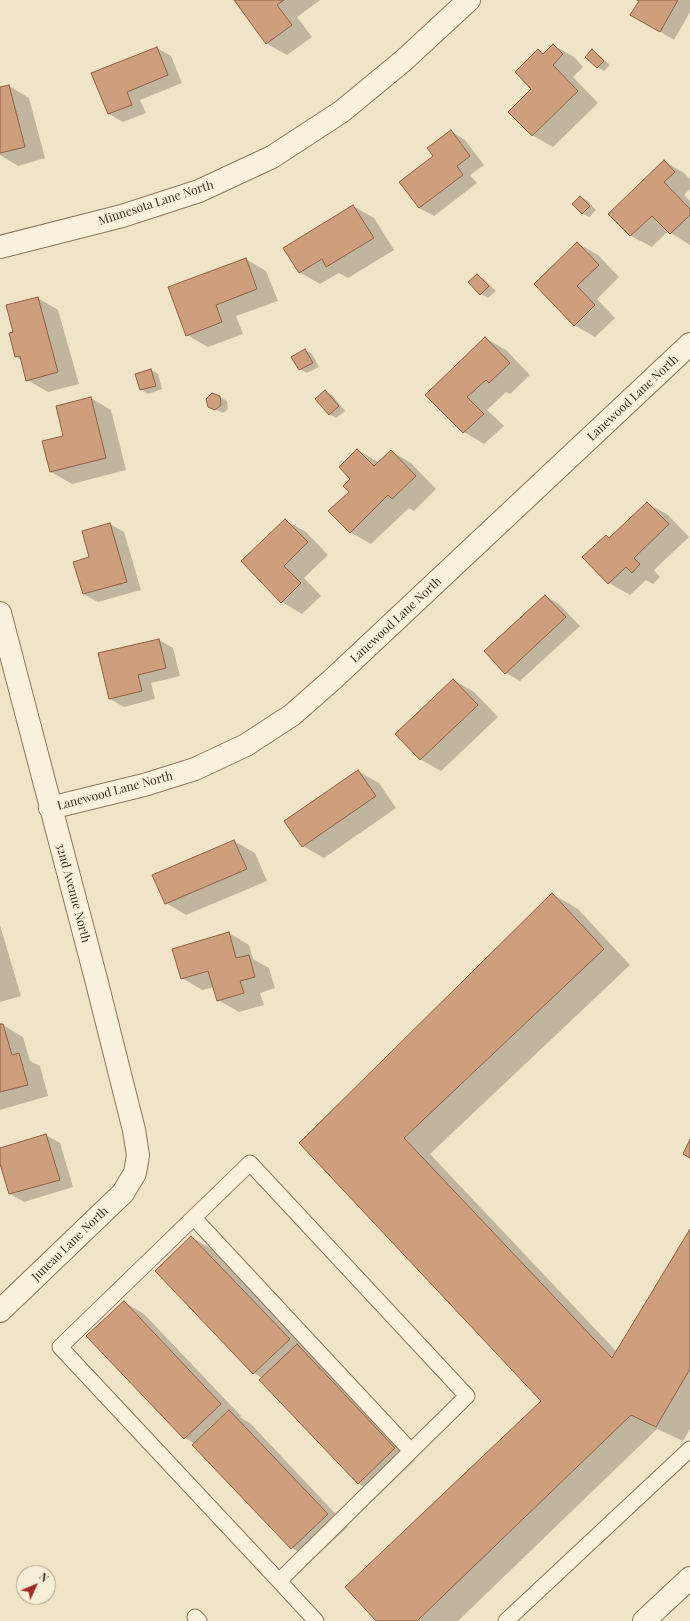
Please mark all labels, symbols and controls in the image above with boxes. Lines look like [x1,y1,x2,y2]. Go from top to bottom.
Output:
street label: Minnesota Lane North [97,178,215,228]
street label: Lanewood Lane North [585,352,681,444]
street label: Lanewood Lane North [348,574,444,666]
street label: Lanewood Lane North [56,769,174,813]
street label: 32nd Avenue North [53,842,93,944]
street label: Juneau Lane North [29,1204,111,1284]
north arrow [16,1565,56,1605]
text: N [36,1569,52,1585]

